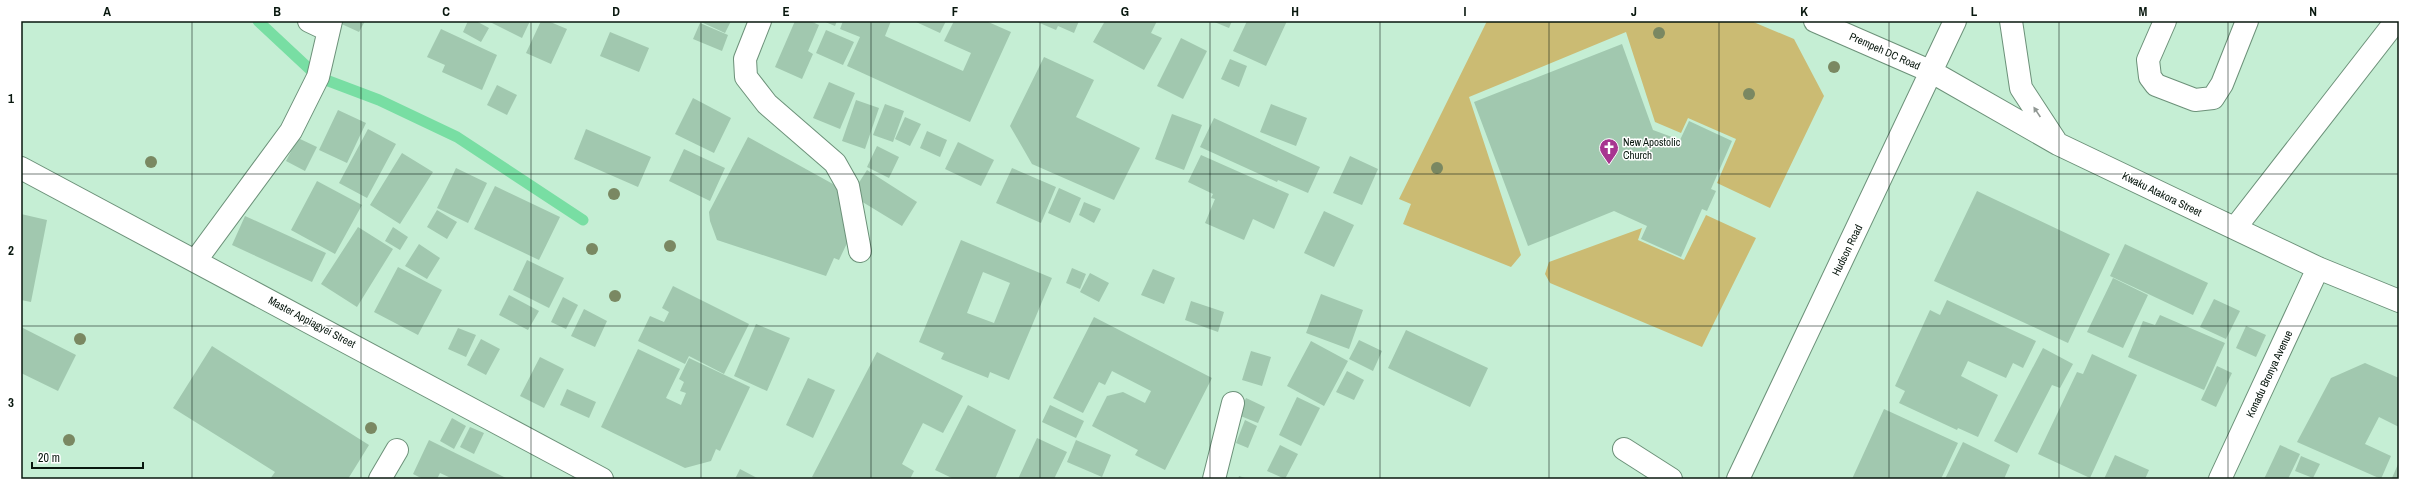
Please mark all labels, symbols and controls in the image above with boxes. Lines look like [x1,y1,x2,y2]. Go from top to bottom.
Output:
text: A [103,3,111,20]
text: B [273,3,281,20]
text: C [442,3,450,20]
text: D [612,3,620,20]
text: E [782,3,790,20]
text: F [952,3,959,20]
text: G [1121,3,1129,20]
text: H [1291,3,1299,20]
text: I [1464,3,1467,20]
text: J [1631,3,1637,20]
text: K [1800,3,1808,20]
text: L [1971,3,1978,20]
text: M [2139,3,2148,20]
text: N [2309,3,2317,20]
street label: Prempeh DC Road [1847,29,1923,73]
text: 1 [8,90,14,107]
one-way arrow [2033,106,2040,117]
place label: New Apostolic Church [1623,135,1681,162]
church icon: New Apostolic Church [1598,137,1620,165]
street label: Kwaku Atakora Street [2120,169,2204,220]
street label: Hudson Road [1829,222,1865,278]
text: 2 [8,242,14,259]
street label: Master Appiagyei Street [266,293,358,351]
street label: Konadu Bronya Avenue [2243,328,2295,420]
text: 3 [8,394,14,411]
scale bar [32,444,143,470]
text: 20 m [38,450,60,466]

